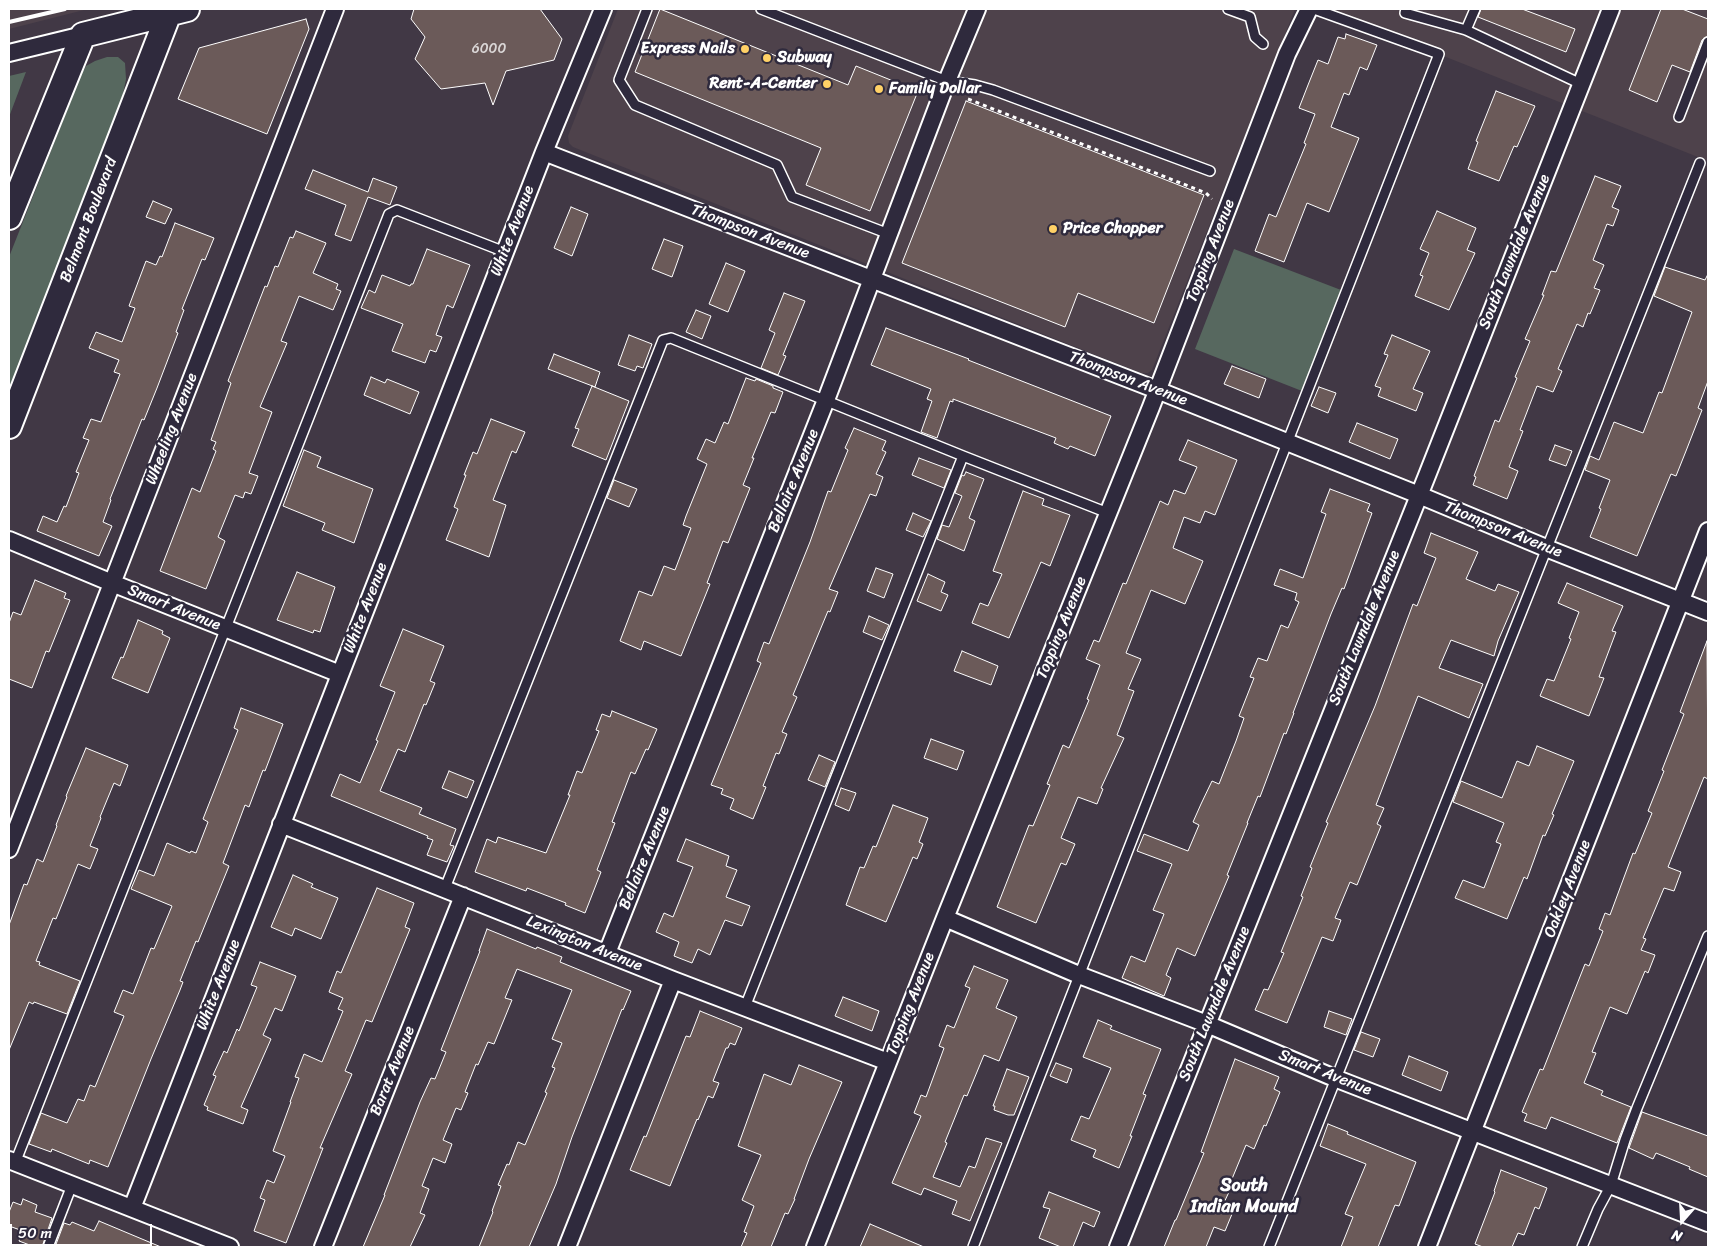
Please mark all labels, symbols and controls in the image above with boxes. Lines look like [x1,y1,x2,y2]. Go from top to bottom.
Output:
place label: Express Nails [640,39,735,59]
house number: 6000 [472,41,506,57]
marker: Express Nails [739,43,751,55]
place label: Subway [777,48,832,68]
marker: Subway [761,52,773,64]
place label: Rent-A-Center [709,74,817,94]
marker: Rent-A-Center [821,78,833,90]
place label: Family Dollar [889,79,981,99]
marker: Family Dollar [873,83,885,95]
street label: Belmont Boulevard [56,155,122,285]
street label: South Lawndale Avenue [1475,172,1555,332]
street label: White Avenue [487,183,539,279]
street label: Topping Avenue [1183,197,1239,305]
street label: Thompson Avenue [688,201,812,263]
place label: Price Chopper [1063,219,1162,239]
marker: Price Chopper [1047,223,1059,235]
street label: Thompson Avenue [1066,348,1190,410]
street label: Wheeling Avenue [142,370,202,488]
street label: Bellaire Avenue [765,426,823,536]
street label: Thompson Avenue [1441,498,1565,562]
street label: South Lawndale Avenue [1325,548,1405,708]
street label: White Avenue [340,560,392,656]
street label: Topping Avenue [1033,574,1091,682]
street label: Smart Avenue [125,581,223,635]
street label: Bellaire Avenue [616,803,674,913]
street label: Oakley Avenue [1541,837,1595,941]
street label: Lexington Avenue [523,912,645,976]
street label: South Lawndale Avenue [1175,924,1255,1084]
street label: White Avenue [193,937,245,1033]
street label: Topping Avenue [883,950,939,1058]
street label: Barat Avenue [366,1023,420,1119]
street label: Smart Avenue [1276,1046,1374,1100]
district label: South Indian Mound [1190,1175,1298,1218]
north arrow [1657,1196,1707,1246]
scale bar [12,1214,155,1246]
text: 50 m [18,1220,52,1246]
text: N [1668,1222,1686,1249]

